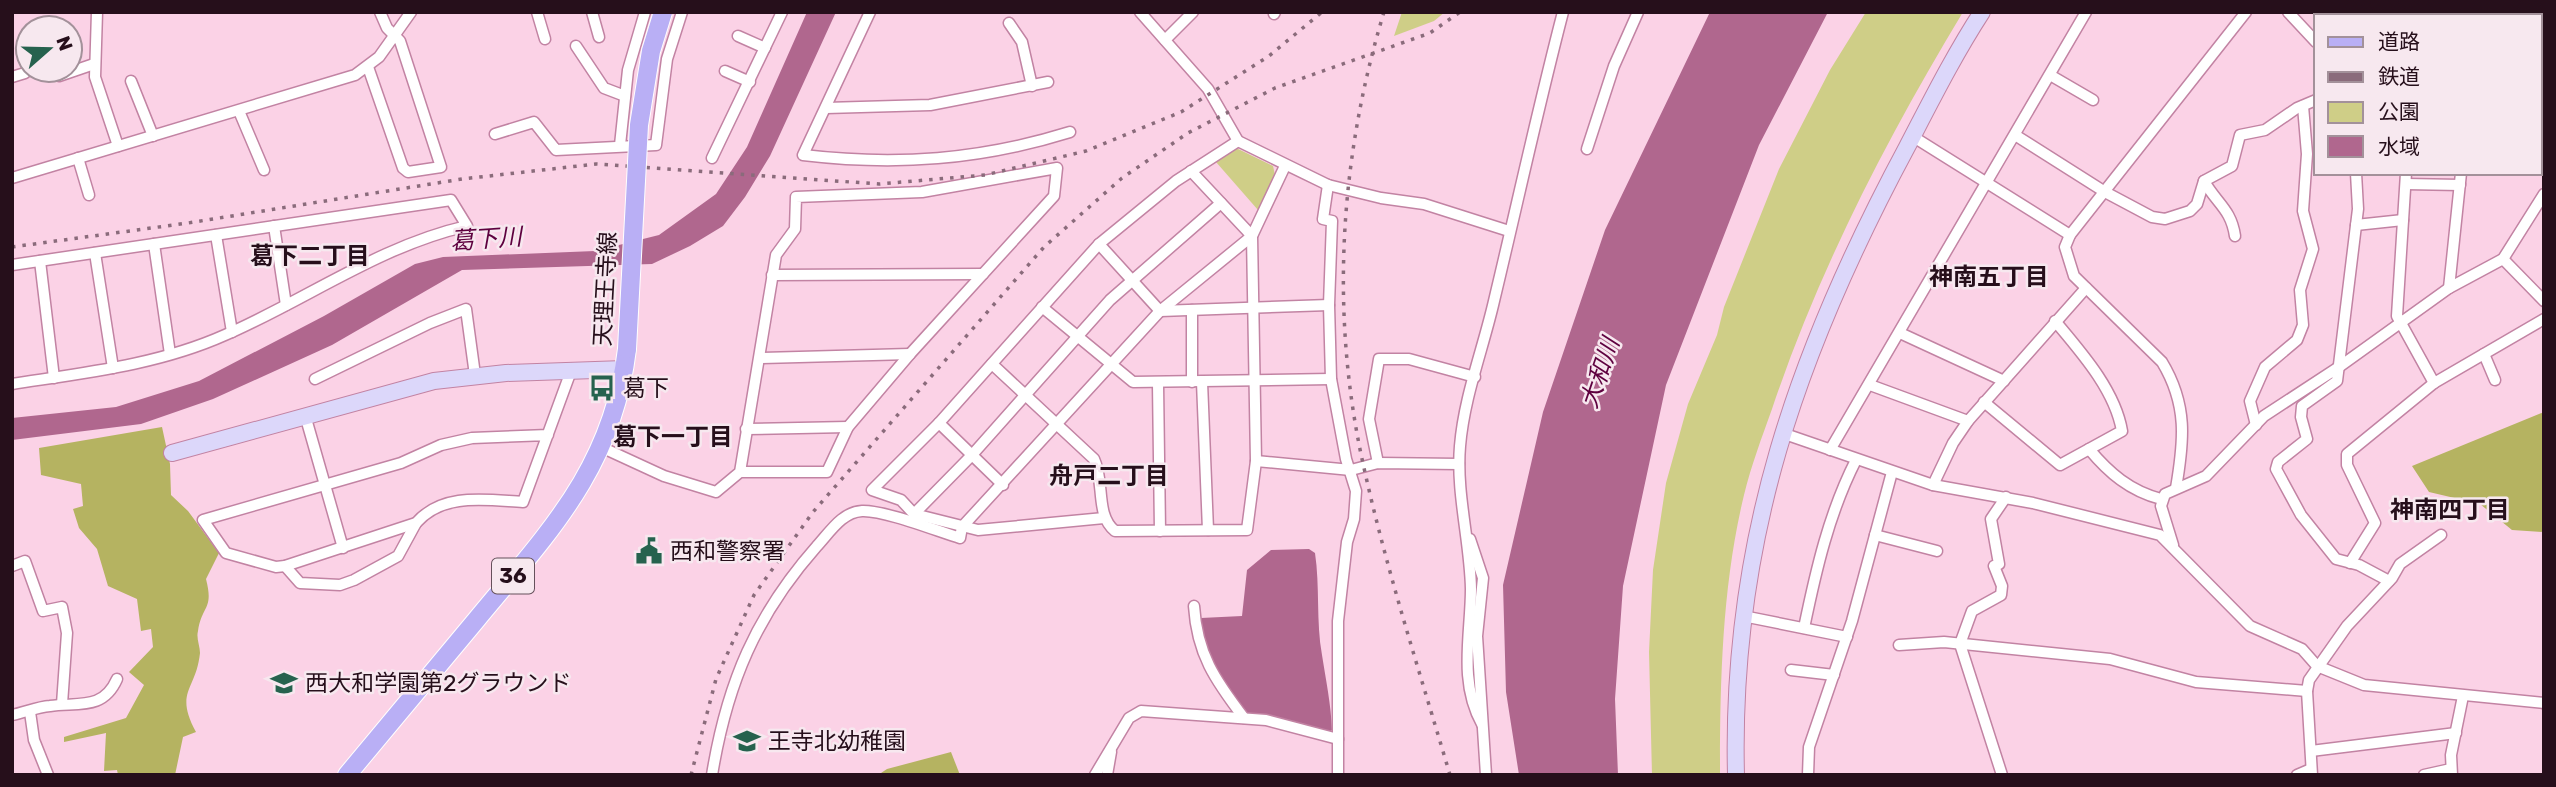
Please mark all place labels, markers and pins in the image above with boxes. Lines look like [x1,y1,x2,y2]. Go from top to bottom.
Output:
bus stop icon: 葛下 [587,373,617,403]
place label: 葛下 [623,374,669,402]
public building icon: 西和警察署 [634,536,664,566]
place label: 西和警察署 [670,537,785,565]
school or university icon: 西大和学園第2グラウンド [269,668,299,698]
place label: 西大和学園第2グラウンド [305,669,572,697]
school or university icon: 王寺北幼稚園 [732,726,762,756]
place label: 王寺北幼稚園 [768,727,906,755]

